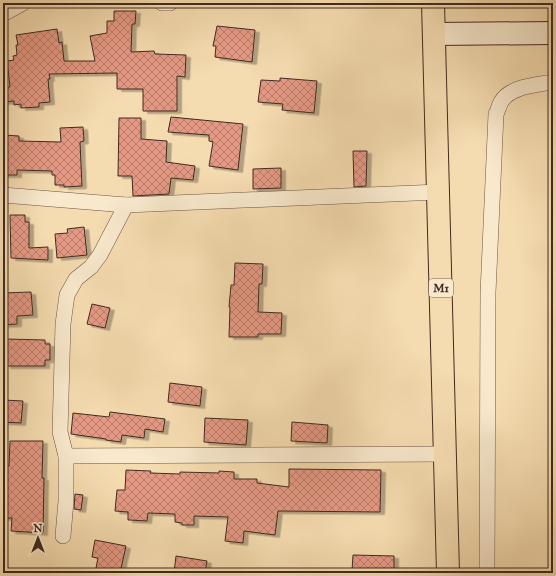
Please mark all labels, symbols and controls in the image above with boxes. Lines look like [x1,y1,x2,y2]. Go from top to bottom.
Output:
road number: M1 [429,279,453,297]
north arrow [18,518,58,558]
text: N [33,522,43,535]

